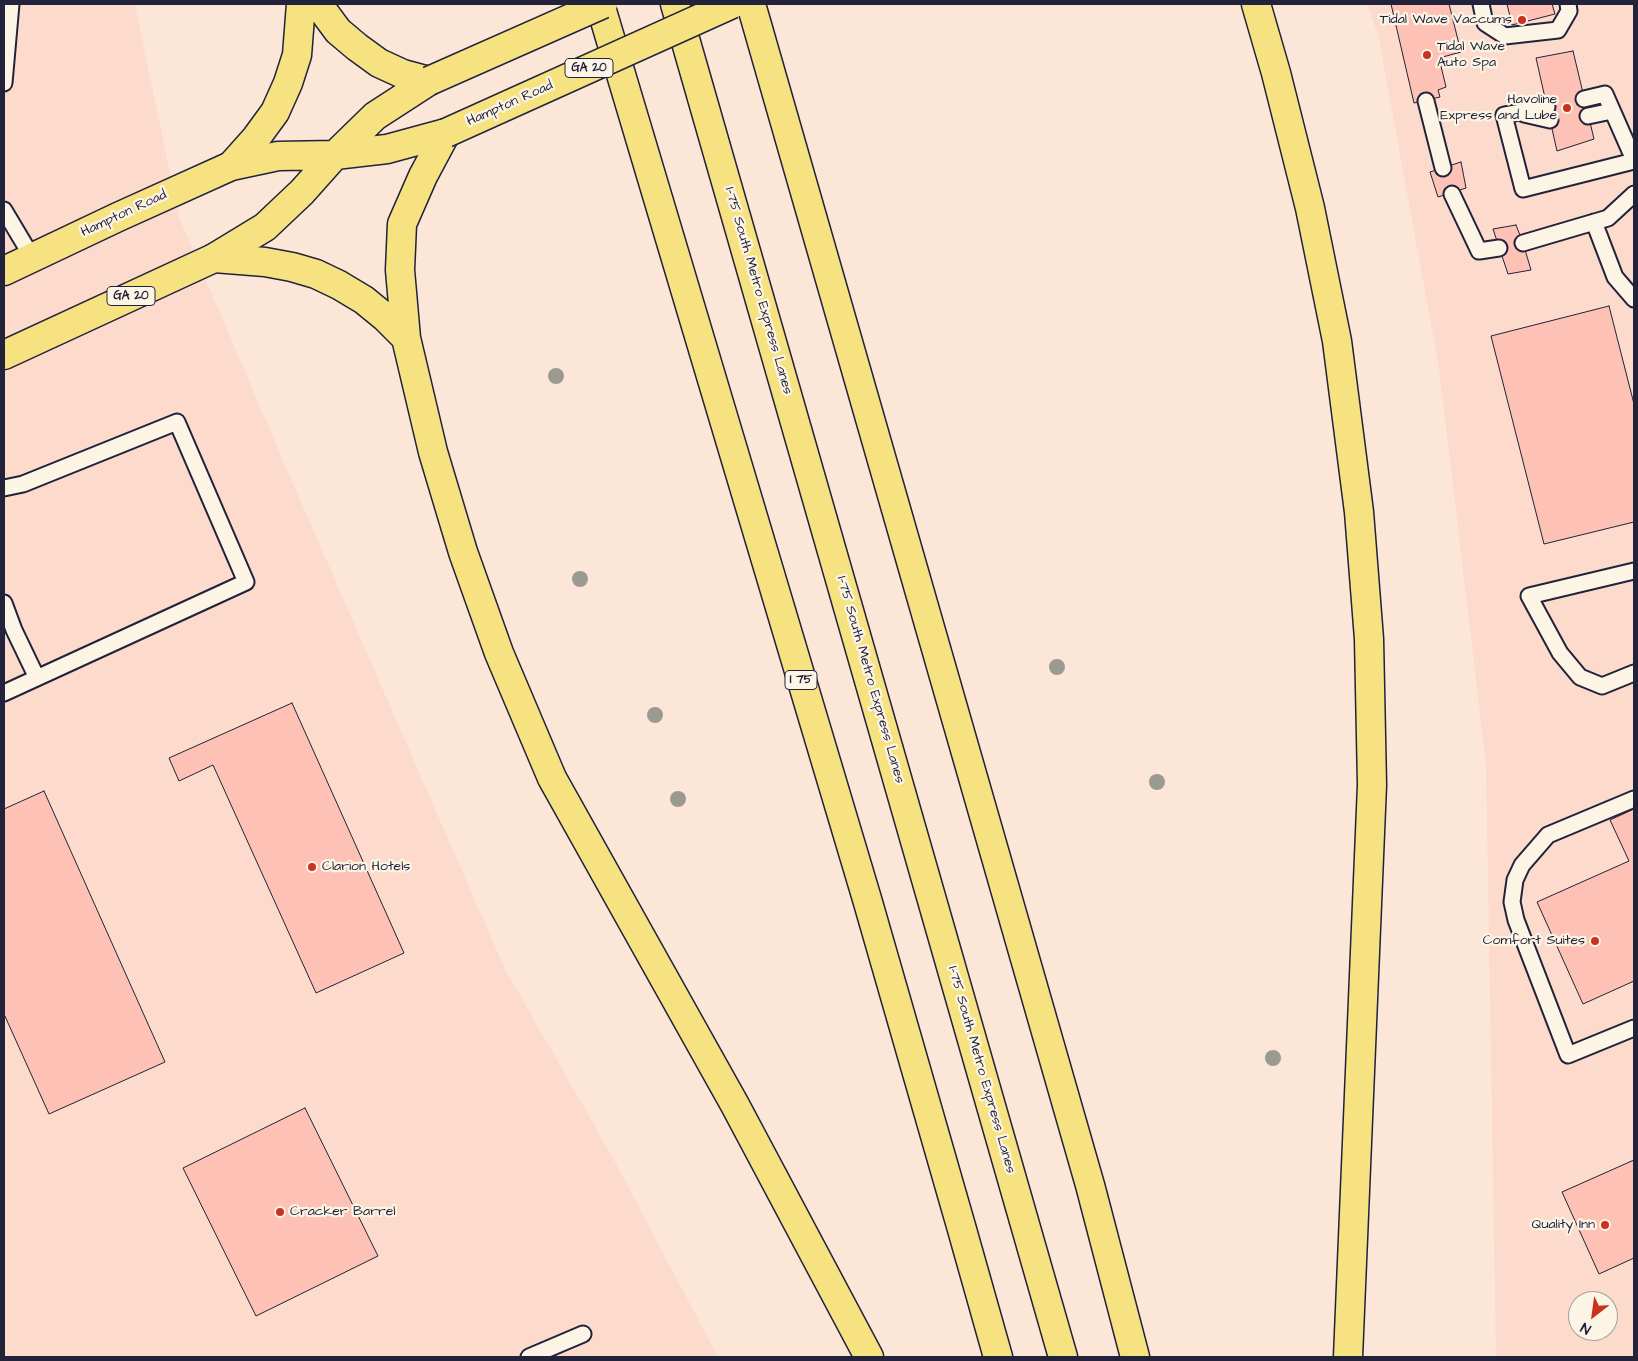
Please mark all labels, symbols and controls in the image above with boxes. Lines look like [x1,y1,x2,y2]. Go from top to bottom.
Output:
place label: Tidal Wave Vaccums [1380,12,1512,28]
marker: Tidal Wave Vaccums [1516,14,1528,26]
place label: Tidal Wave Auto Spa [1437,39,1505,72]
marker: Tidal Wave Auto Spa [1421,49,1433,61]
road number: GA 20 [565,58,613,78]
street label: Hampton Road [464,77,556,131]
place label: Havoline Express and Lube [1440,92,1557,124]
marker: Havoline Express and Lube [1561,102,1573,114]
street label: I-75 South Metro Express Lanes [720,185,796,397]
street label: Hampton Road [78,187,170,241]
road number: GA 20 [107,286,155,306]
street label: I-75 South Metro Express Lanes [832,574,908,786]
road number: I 75 [785,670,817,690]
place label: Clarion Hotels [322,859,410,875]
marker: Clarion Hotels [306,861,318,873]
place label: Comfort Suites [1483,933,1585,949]
marker: Comfort Suites [1589,935,1601,947]
street label: I-75 South Metro Express Lanes [943,964,1019,1176]
place label: Cracker Barrel [290,1204,395,1220]
marker: Cracker Barrel [274,1206,286,1218]
place label: Quality Inn [1531,1217,1595,1233]
marker: Quality Inn [1599,1219,1611,1231]
north arrow [1568,1291,1618,1341]
text: N [1577,1317,1595,1339]

